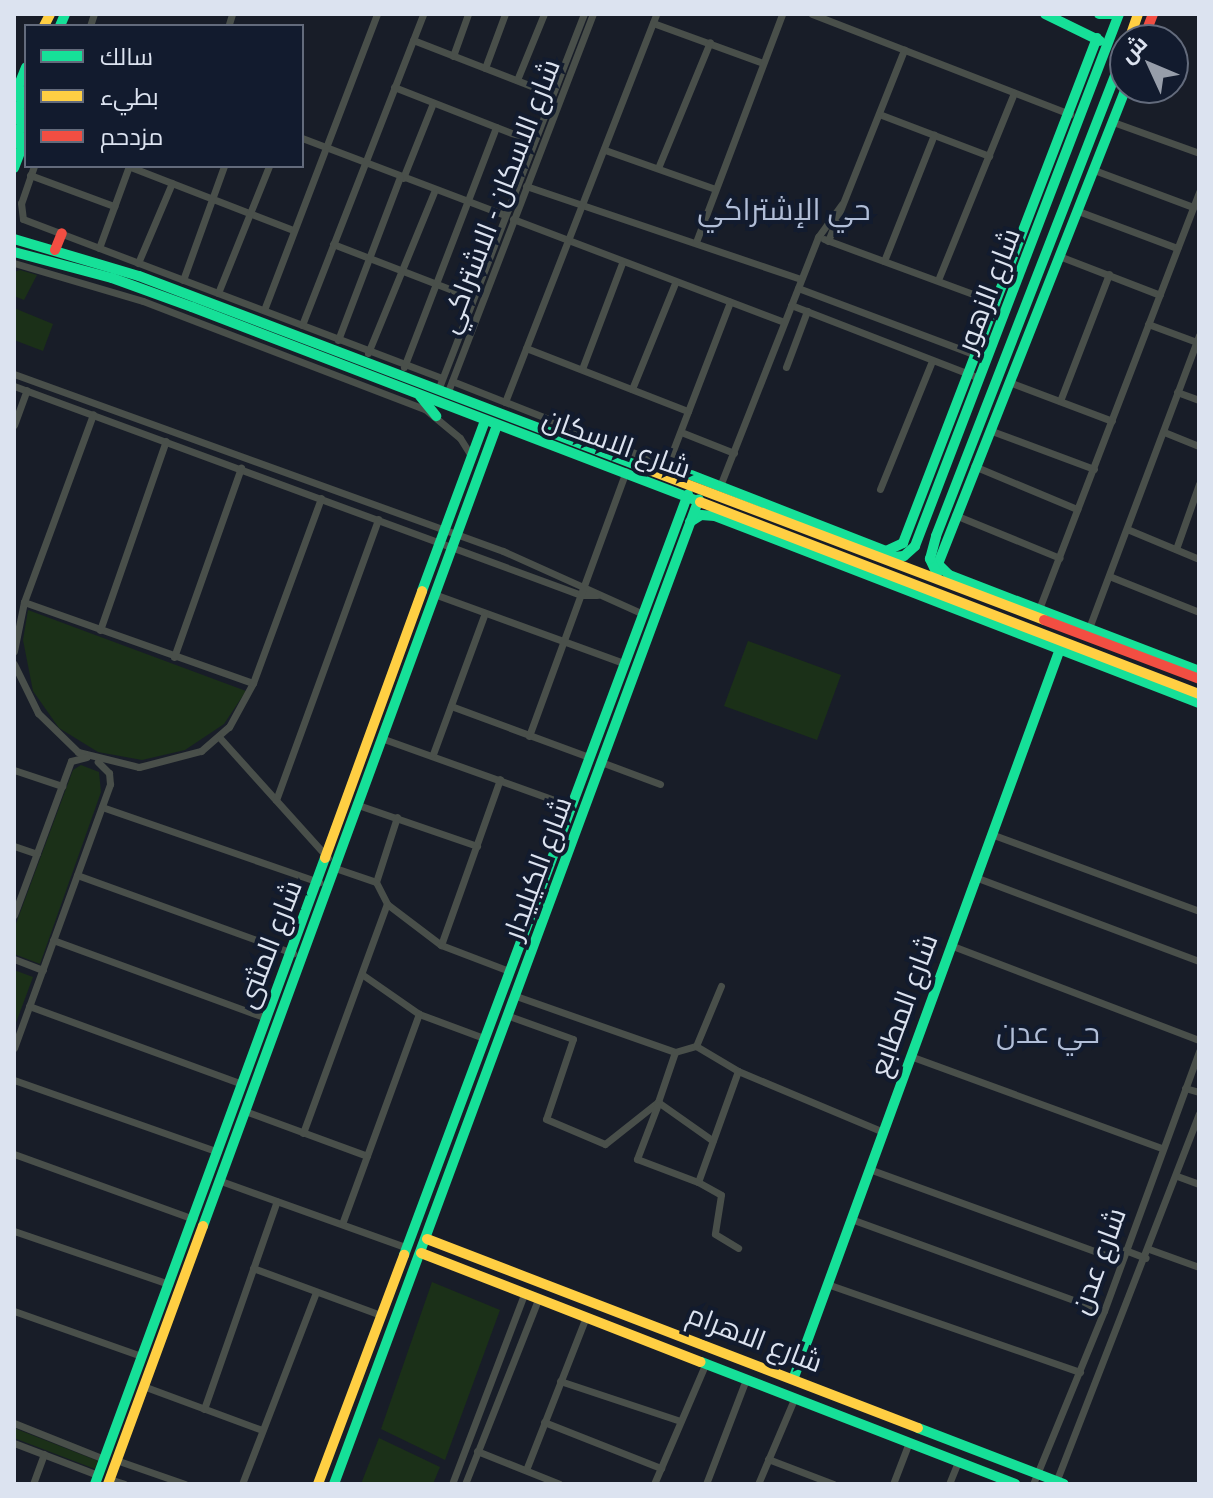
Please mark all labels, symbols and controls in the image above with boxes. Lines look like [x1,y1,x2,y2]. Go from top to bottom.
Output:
legend [24,24,304,168]
north arrow [1109,24,1189,104]
text: ش [1114,30,1152,67]
text: سالك [100,43,153,70]
street label: شارع الاسكان - الاشتراكي [431,54,567,338]
text: بطيء [100,83,159,110]
text: مزدحم [100,123,163,150]
district label: حي الإشتراكي [697,191,871,227]
street label: شارع الزهور [949,223,1027,357]
street label: شارع الاسكان [539,401,695,485]
street label: شارع الكيليدار [496,792,578,944]
street label: شارع المثنى [229,875,309,1013]
street label: شارع المطابع [862,929,944,1081]
district label: حي عدن [996,1014,1100,1050]
street label: شارع عدن [1063,1203,1133,1319]
street label: شارع الاهرام [683,1297,827,1379]

